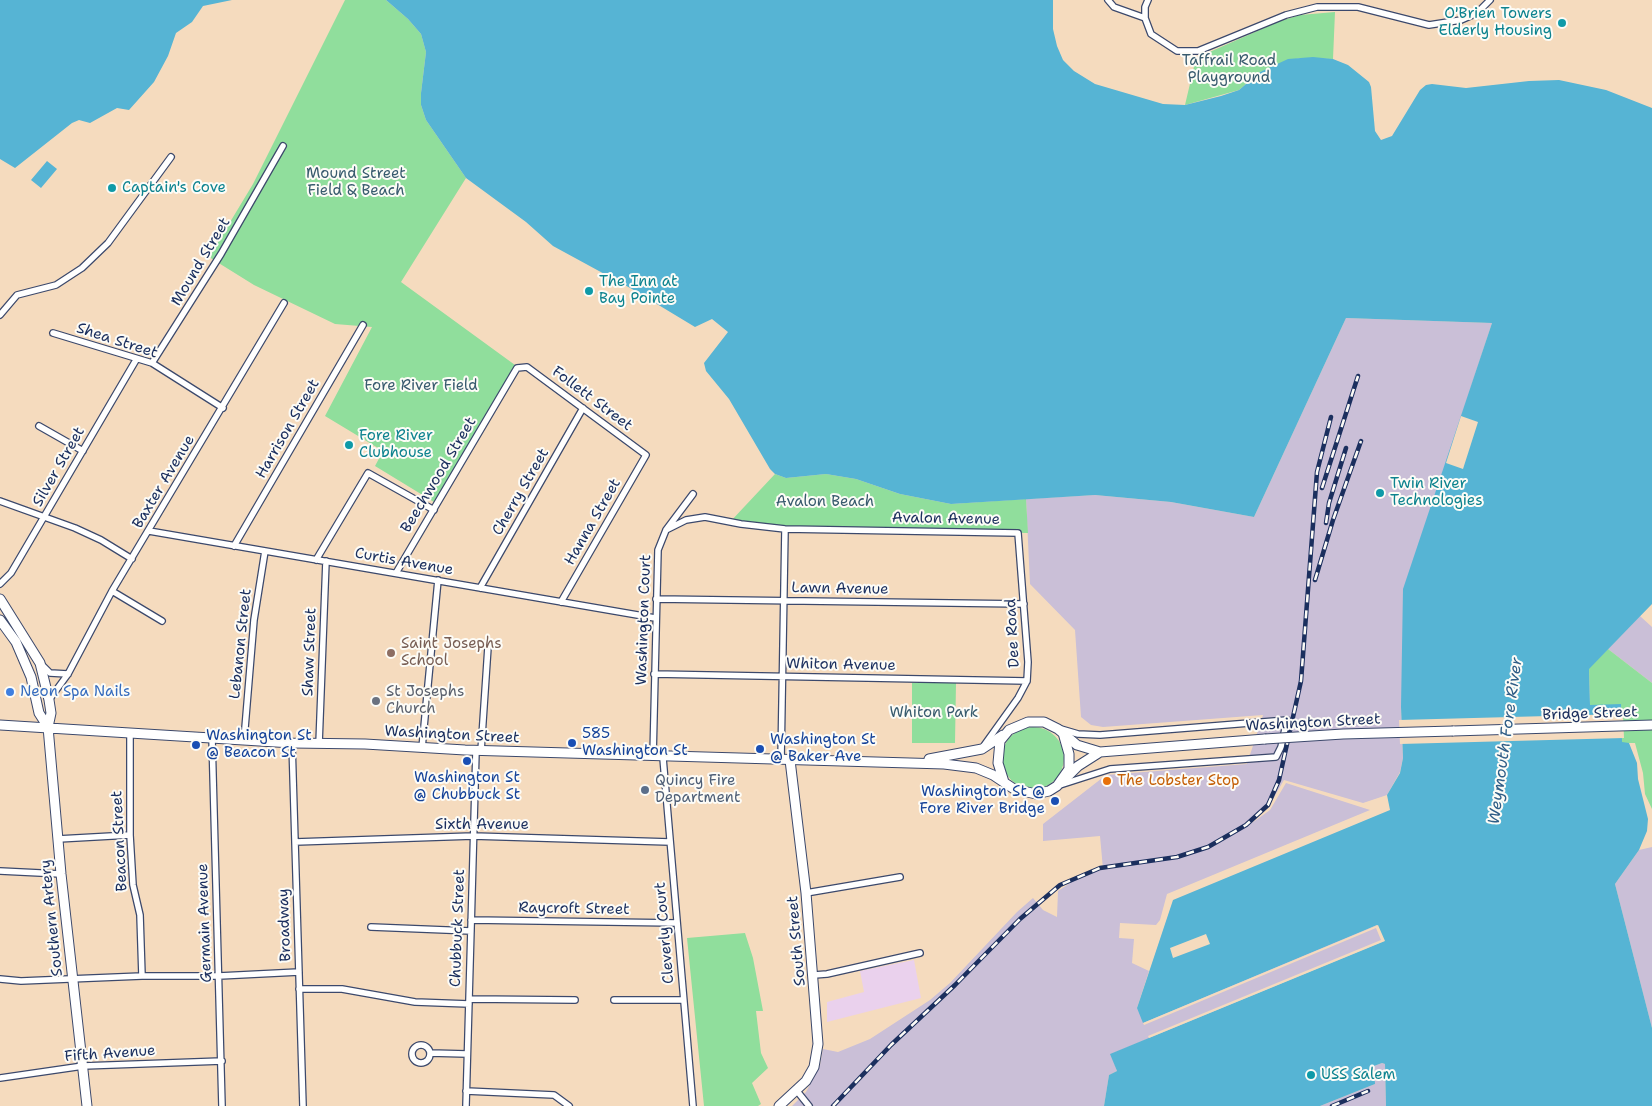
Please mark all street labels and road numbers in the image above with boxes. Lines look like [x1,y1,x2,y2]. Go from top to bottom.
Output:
street label: Mound Street [168,215,234,309]
street label: Shea Street [74,319,160,363]
street label: Follett Street [548,363,636,435]
street label: Harrison Street [252,376,324,482]
street label: Beechwood Street [397,414,481,536]
street label: Silver Street [29,424,89,510]
street label: Baxter Avenue [129,432,199,532]
street label: Cherry Street [489,445,553,539]
street label: Hanna Street [561,476,625,568]
street label: Avalon Avenue [892,509,1000,529]
street label: Curtis Avenue [353,544,455,580]
street label: Washington Court [633,554,655,686]
street label: Lawn Avenue [791,579,889,599]
street label: Lebanon Street [226,588,256,700]
street label: Dee Road [1002,598,1024,668]
street label: Shaw Street [299,607,321,697]
street label: Whiton Avenue [786,655,896,675]
street label: Bridge Street [1542,703,1638,725]
street label: Washington Street [1245,710,1381,736]
street label: Washington Street [384,722,520,748]
street label: Beacon Street [108,790,132,892]
street label: Sixth Avenue [435,816,529,834]
street label: Southern Artery [37,859,67,977]
street label: Germain Avenue [194,863,216,983]
street label: Chubbuck Street [447,869,469,987]
street label: Cleverly Court [652,881,678,985]
street label: Broadway [275,888,295,962]
street label: South Street [784,895,810,987]
street label: Raycroft Street [518,899,630,919]
street label: Fifth Avenue [64,1042,156,1066]

